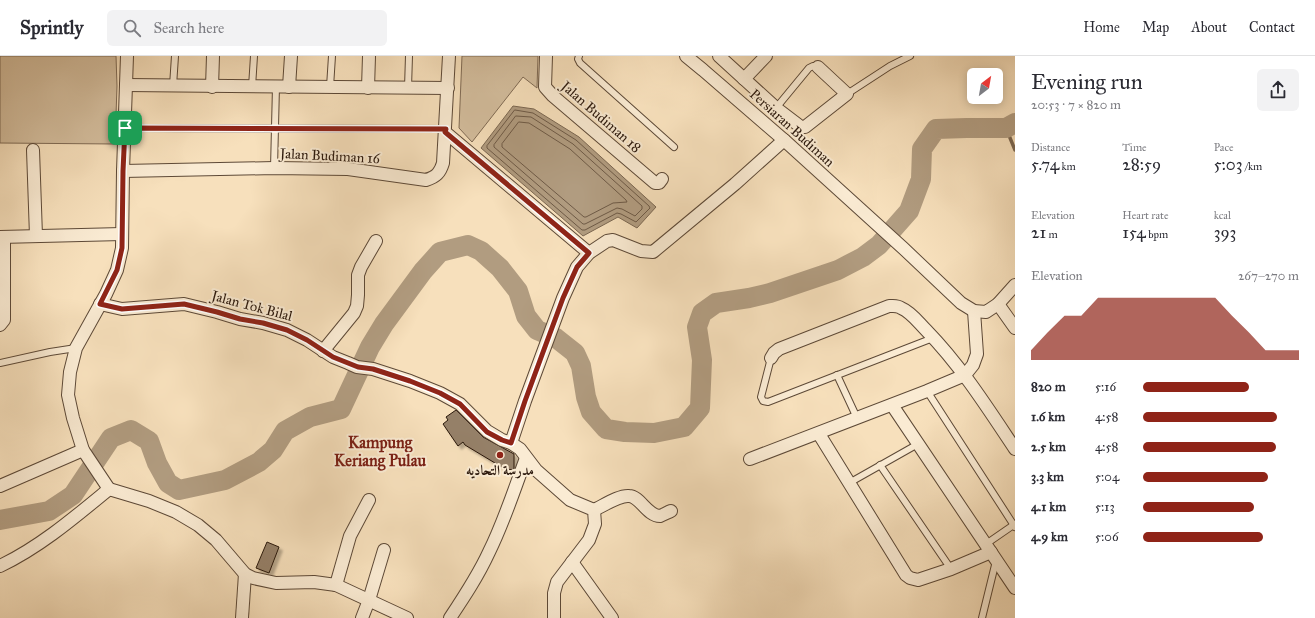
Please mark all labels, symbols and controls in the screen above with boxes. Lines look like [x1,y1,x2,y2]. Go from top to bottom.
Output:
search box [107,10,387,46]
text: Sprintly [20,16,83,39]
icon: search [121,17,143,39]
text: Search here [153,19,224,37]
text: Home [1083,19,1120,36]
text: Map [1142,19,1169,36]
text: About [1191,19,1227,36]
text: Contact [1249,19,1295,36]
north arrow [967,68,1003,104]
map controls [967,68,1003,104]
text: Evening run [1031,68,1143,95]
button: share [1257,69,1299,111]
street label: Jalan Budiman 18 [555,76,644,157]
street label: Persiaran Budiman [746,85,838,171]
text: 20:53 · 7 × 820 m [1031,97,1121,113]
pin [108,111,142,145]
icon: arrive [114,117,136,139]
text: Distance [1031,141,1070,154]
text: Time [1122,141,1147,154]
text: Pace [1214,141,1234,154]
street label: Jalan Budiman 16 [278,145,381,168]
text: 5.74 [1031,154,1059,175]
text: 28:59 [1122,154,1161,175]
text: 5:03 [1214,154,1243,175]
text: km [1059,160,1076,173]
text: /km [1243,160,1262,173]
text: Elevation [1031,209,1075,222]
text: Heart rate [1122,209,1169,222]
text: kcal [1214,209,1231,222]
text: 21 [1031,222,1046,243]
text: 154 [1122,222,1146,243]
text: 393 [1214,222,1236,243]
text: m [1046,228,1058,241]
text: bpm [1146,228,1168,241]
text: Elevation [1031,268,1083,284]
text: 267–270 m [1238,268,1299,284]
street label: Jalan Tok Bilal [207,287,295,326]
text: 820 m [1031,379,1066,395]
text: 5:16 [1095,379,1116,395]
text: 1.6 km [1031,409,1065,425]
text: 4:58 [1095,409,1118,425]
district label: Kampung Keriang Pulau [334,433,426,471]
text: 2.5 km [1031,439,1066,455]
text: 4:58 [1095,439,1118,455]
marker: مدرسة التحاديه [495,450,505,460]
place label: مدرسة التحاديه [466,462,534,479]
text: 3.3 km [1031,469,1064,485]
text: 5:04 [1095,469,1119,485]
text: 4.1 km [1031,499,1066,515]
text: 5:13 [1095,499,1115,515]
text: 4.9 km [1031,529,1068,545]
text: 5:06 [1095,529,1119,545]

